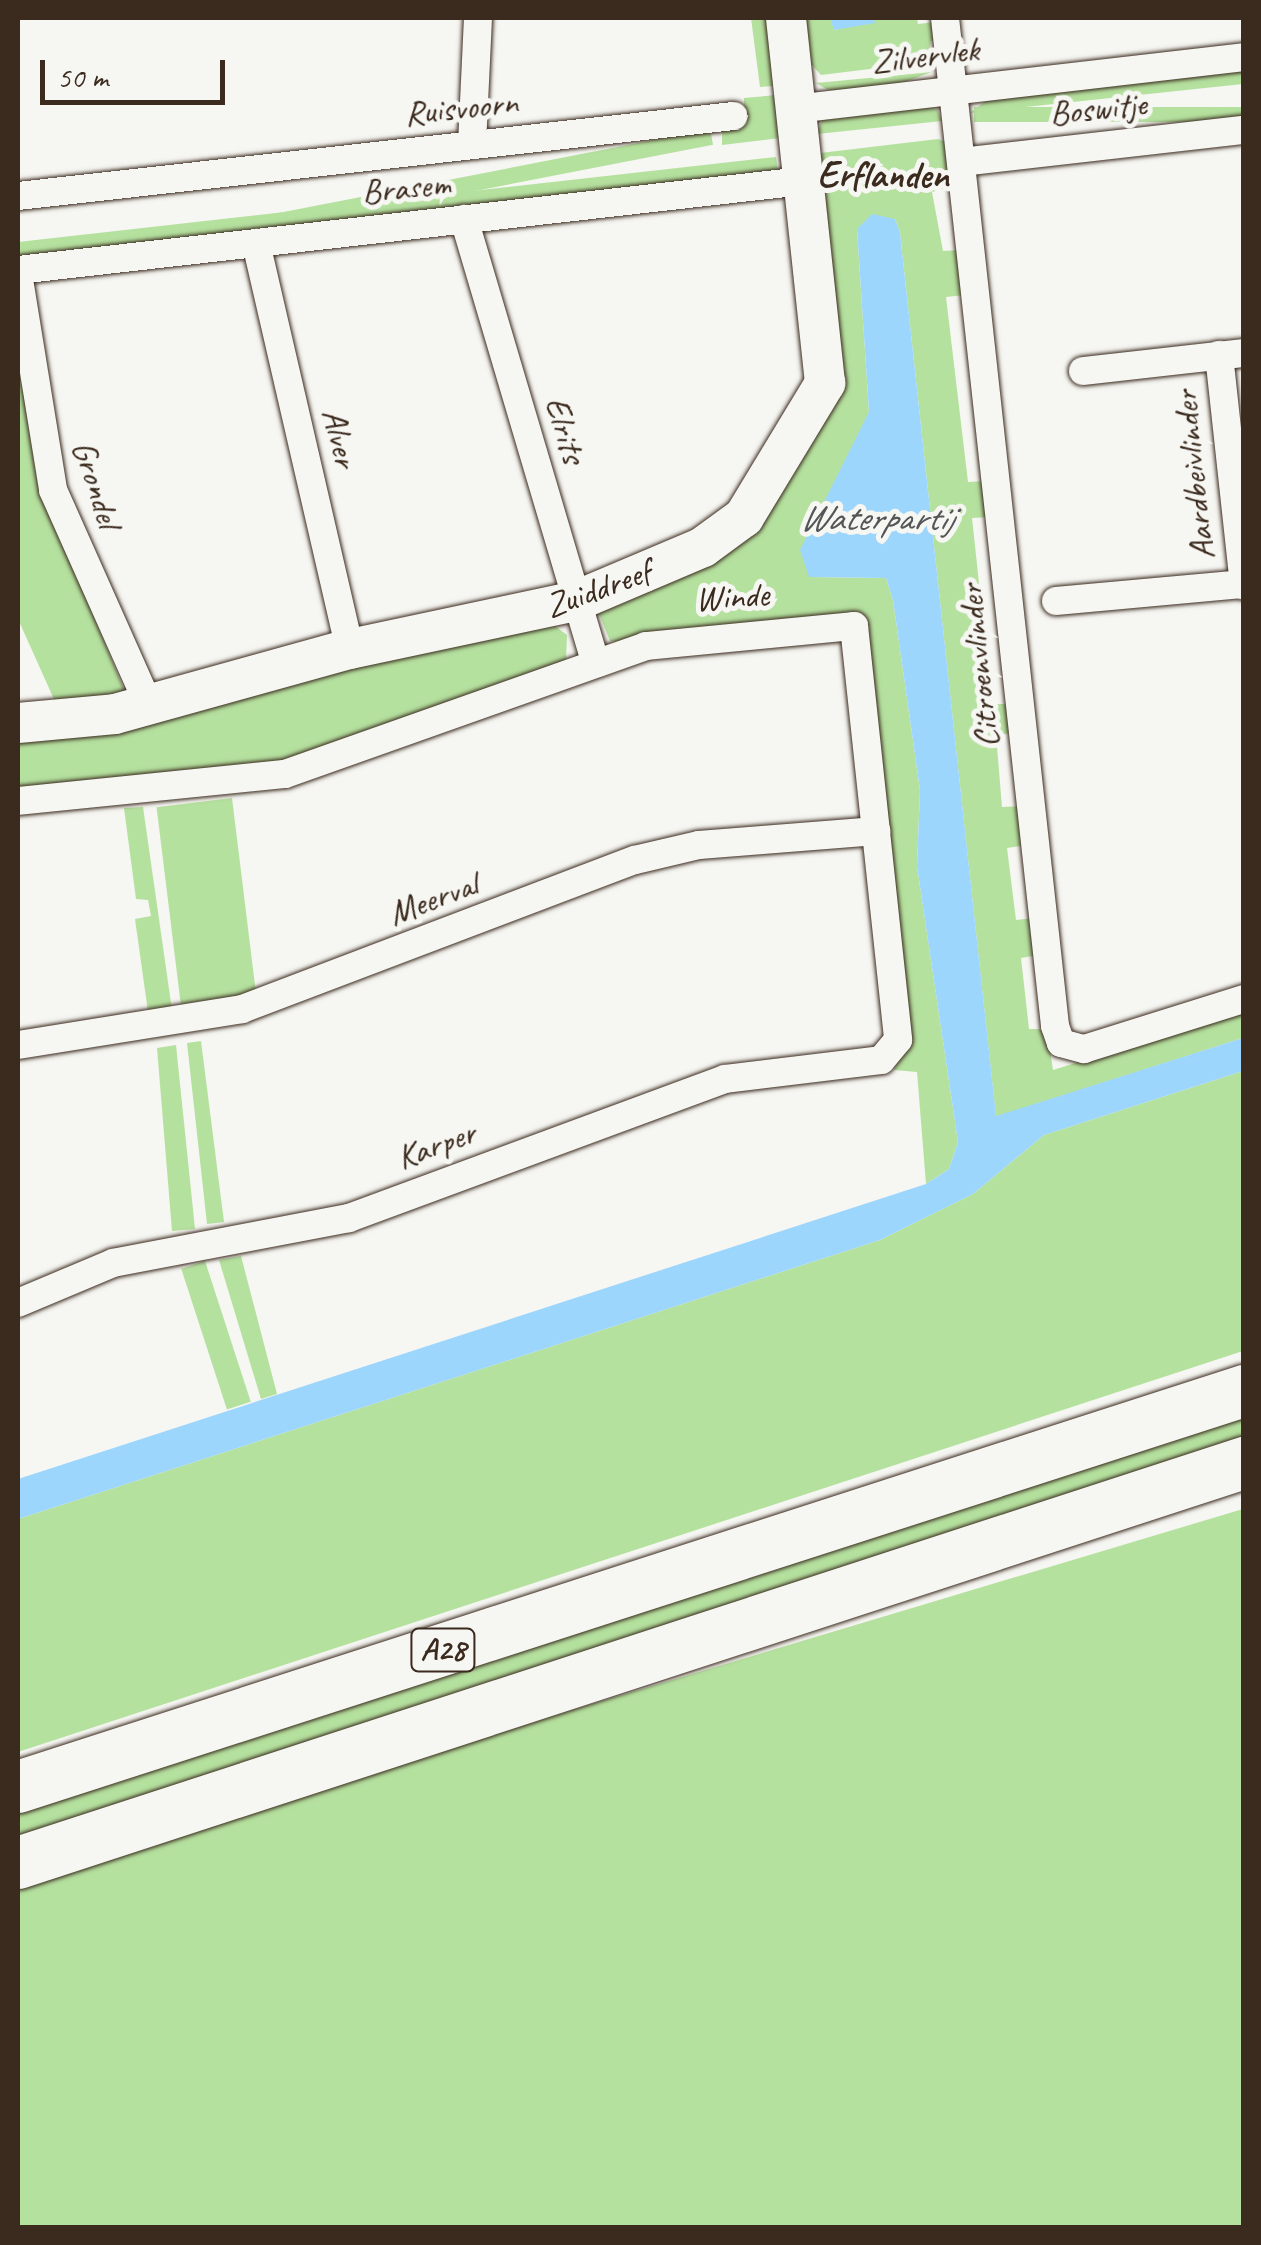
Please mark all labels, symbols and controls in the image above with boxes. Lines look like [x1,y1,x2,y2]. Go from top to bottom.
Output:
street label: Zilvervlek [869,29,981,83]
scale bar [45,40,230,102]
text: 50 m [57,58,108,96]
street label: Ruisvoorn [402,81,520,135]
street label: Boswitje [1047,83,1149,135]
district label: Erflanden [817,152,949,198]
street label: Brasem [360,162,452,214]
street label: Aardbeivlinder [1164,388,1224,562]
street label: Elrits [535,392,595,468]
street label: Alver [313,405,367,471]
street label: Grondel [62,435,130,533]
water label: Waterpartij [799,495,953,541]
street label: Zuiddreef [539,550,657,628]
street label: Winde [694,573,770,621]
street label: Citroenvlinder [950,582,1008,750]
street label: Meerval [382,863,484,935]
street label: Karper [391,1111,481,1179]
road number: A28 [408,1623,478,1677]

